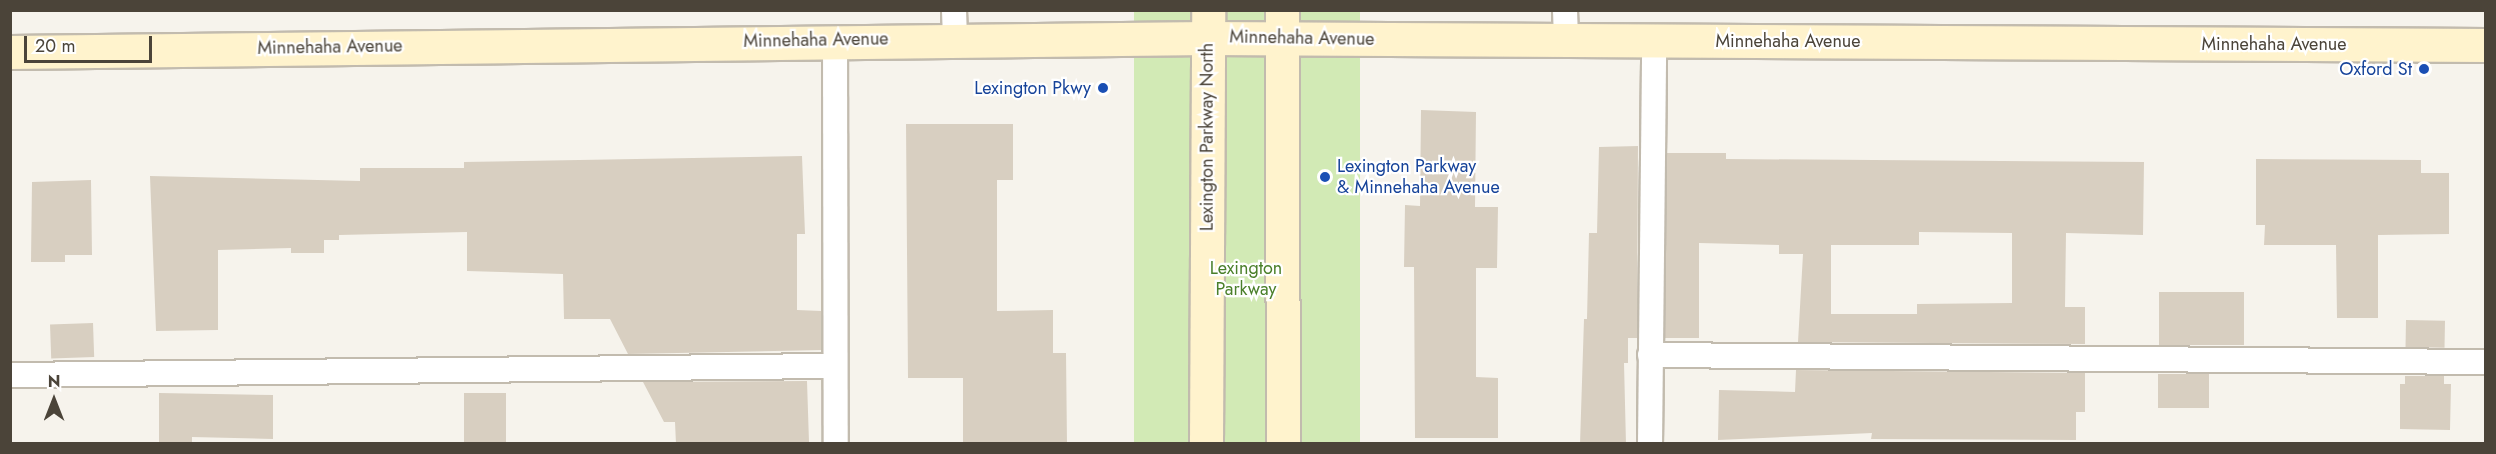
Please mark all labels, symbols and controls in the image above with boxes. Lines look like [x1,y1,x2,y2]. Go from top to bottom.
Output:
scale bar [27,24,154,62]
street label: Minnehaha Avenue [1229,26,1375,50]
street label: Minnehaha Avenue [743,28,889,52]
street label: Minnehaha Avenue [1715,30,1861,52]
text: 20 m [35,33,75,59]
street label: Minnehaha Avenue [2201,33,2347,55]
street label: Minnehaha Avenue [257,35,403,59]
street label: Lexington Parkway North [1196,43,1218,231]
place label: Oxford St [2339,58,2412,80]
marker: Oxford St [2417,62,2431,76]
place label: Lexington Pkwy [974,77,1091,99]
marker: Lexington Pkwy [1096,81,1110,95]
place label: Lexington Parkway & Minnehaha Avenue [1337,156,1500,198]
marker: Lexington Parkway & Minnehaha Avenue [1318,170,1332,184]
park label: Lexington Parkway [1210,258,1282,300]
north arrow [24,370,84,430]
text: N [48,370,60,393]

